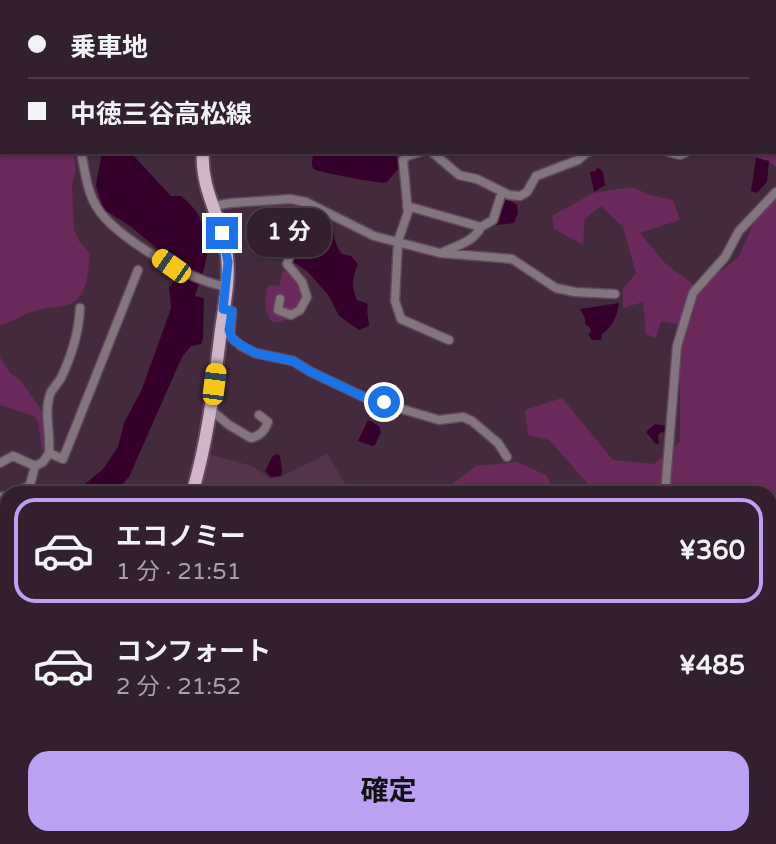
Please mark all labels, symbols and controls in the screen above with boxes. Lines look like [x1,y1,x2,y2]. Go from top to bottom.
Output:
text: 乗車地 [70,32,148,63]
text: 中徳三谷高松線 [70,99,252,130]
callout: 1 分 [246,208,330,258]
route end [206,217,238,249]
text: 1 分 [267,218,311,246]
car [148,245,195,287]
car [202,362,227,406]
route start [368,386,400,418]
icon: car [32,519,95,582]
text: エコノミー [116,521,246,552]
text: ¥360 [679,535,745,566]
text: 1 分 · 21:51 [116,558,241,586]
icon: car [32,634,95,697]
text: コンフォート [116,636,271,667]
text: ¥485 [679,650,745,681]
text: 2 分 · 21:52 [116,673,241,701]
button: 確定 [28,751,749,831]

